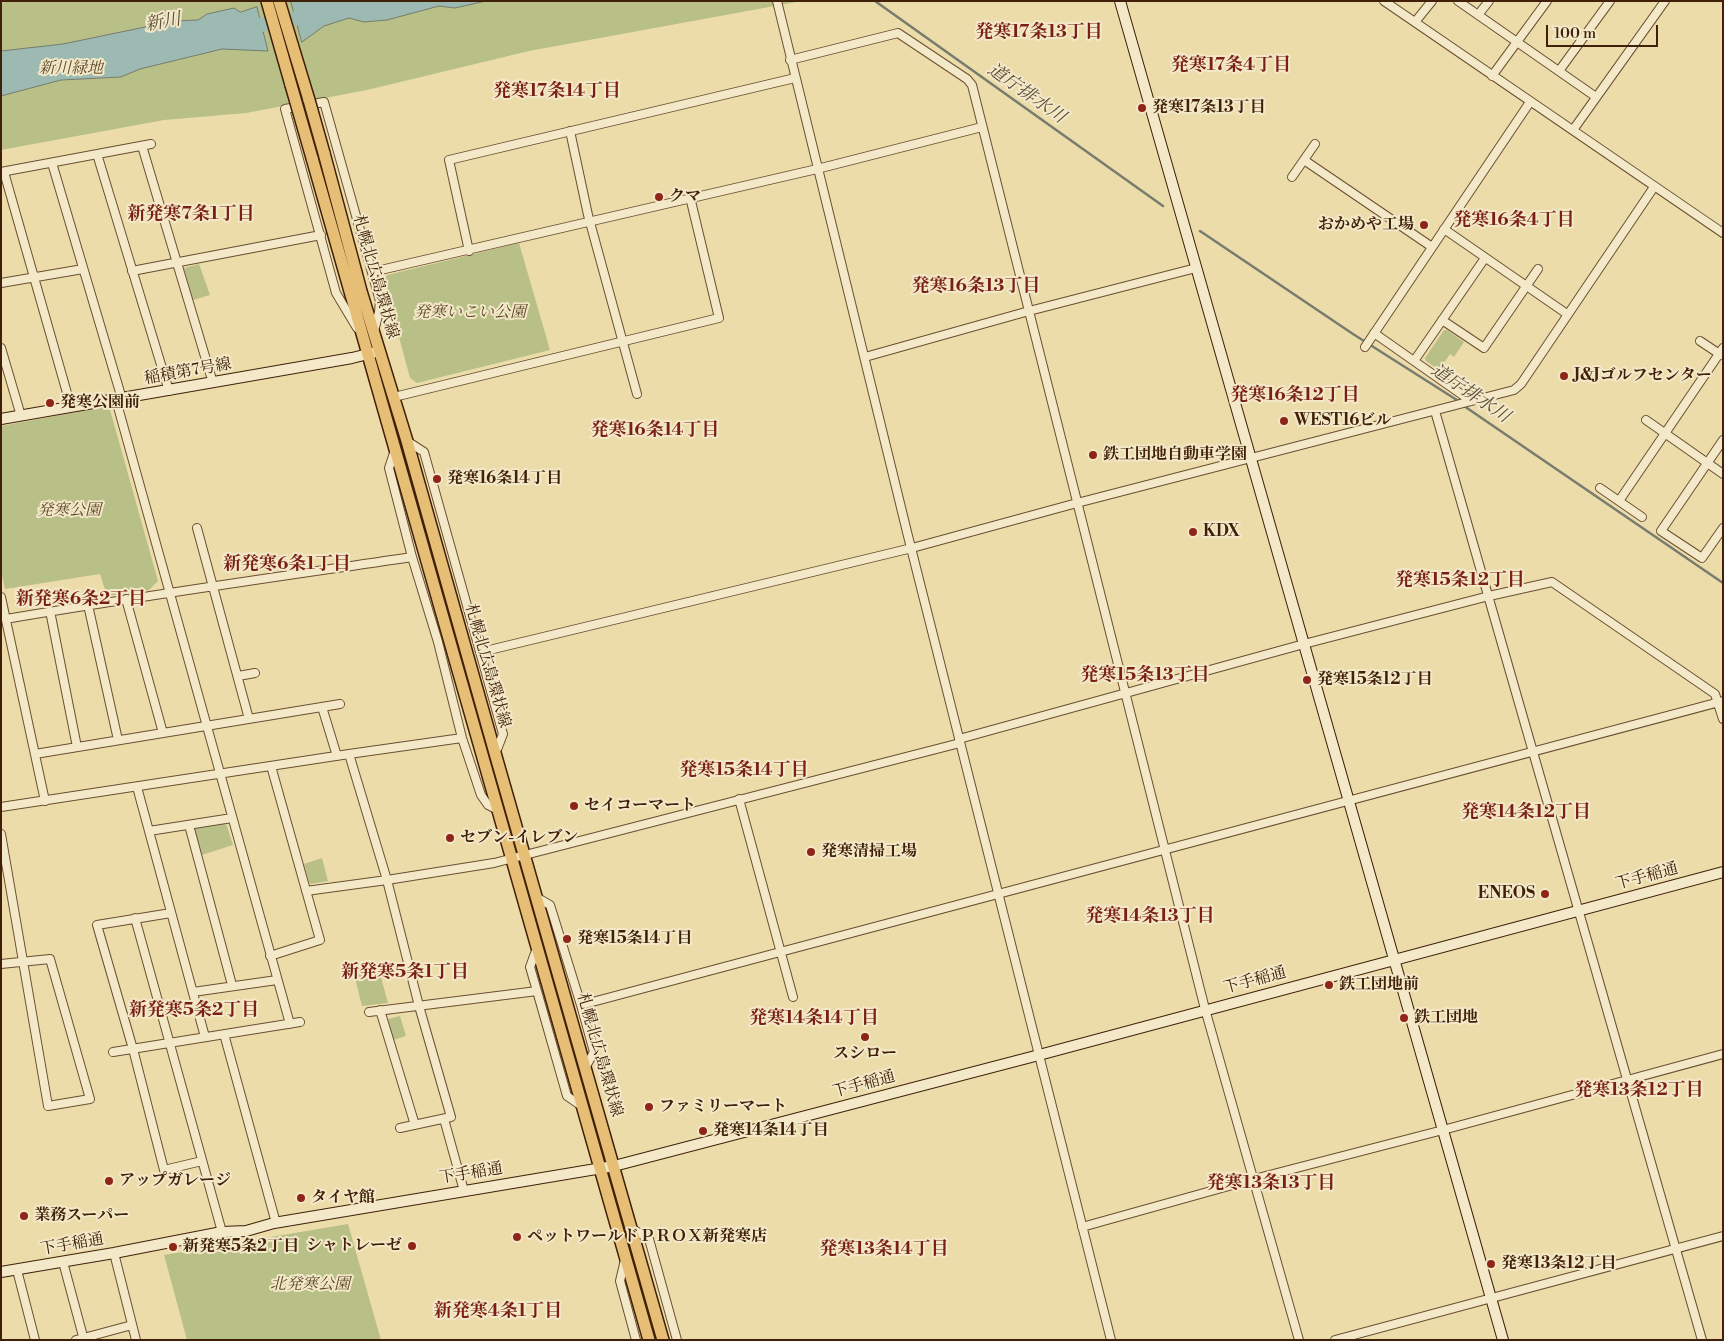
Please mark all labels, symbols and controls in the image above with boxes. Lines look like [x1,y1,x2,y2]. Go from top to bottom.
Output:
water label: 新川 [143,9,183,37]
scale bar [1549,15,1662,47]
district label: 発寒17条13丁目 [975,22,1103,44]
text: 100 m [1554,24,1596,43]
district label: 発寒17条4丁目 [1171,55,1291,77]
park label: 新川緑地 [39,59,103,79]
water label: 道庁排水川 [983,59,1069,129]
district label: 発寒17条14丁目 [493,81,621,103]
place label: 発寒17条13丁目 [1152,98,1266,118]
marker: 発寒17条13丁目 [1136,102,1148,114]
place label: クマ [669,187,701,207]
marker: クマ [653,191,665,203]
district label: 新発寒7条1丁目 [127,204,255,226]
district label: 発寒16条4丁目 [1453,210,1575,232]
street label: 札幌北広島環状線 [348,213,402,341]
place label: おかめや工場 [1318,215,1414,235]
marker: おかめや工場 [1418,219,1430,231]
district label: 発寒16条13丁目 [912,276,1040,298]
park label: 発寒いこい公園 [414,303,526,323]
street label: 稲積第7号線 [143,355,233,389]
water label: 道庁排水川 [1427,360,1513,428]
place label: J&Jゴルフセンター [1574,366,1712,386]
marker: J&Jゴルフセンター [1558,370,1570,382]
district label: 発寒16条12丁目 [1230,385,1360,407]
place label: 発寒公園前 [60,393,140,413]
marker: 発寒公園前 [44,397,56,409]
place label: WEST16ビル [1294,411,1391,431]
marker: WEST16ビル [1278,415,1290,427]
district label: 発寒16条14丁目 [590,420,720,442]
place label: 鉄工団地自動車学園 [1103,445,1247,465]
marker: 鉄工団地自動車学園 [1087,449,1099,461]
place label: 発寒16条14丁目 [447,469,562,489]
marker: 発寒16条14丁目 [431,473,443,485]
park label: 発寒公園 [37,501,101,521]
place label: KDX [1203,522,1240,542]
marker: KDX [1187,526,1199,538]
district label: 新発寒6条1丁目 [223,554,351,576]
district label: 発寒15条12丁目 [1395,570,1525,592]
district label: 新発寒6条2丁目 [16,589,146,611]
street label: 札幌北広島環状線 [460,602,514,730]
district label: 発寒15条13丁目 [1080,665,1210,687]
place label: 発寒15条12丁目 [1317,670,1433,690]
marker: 発寒15条12丁目 [1301,674,1313,686]
district label: 発寒15条14丁目 [679,760,809,782]
place label: セイコーマート [584,796,696,816]
marker: セイコーマート [568,800,580,812]
district label: 発寒14条12丁目 [1461,802,1591,824]
place label: セブン-イレブン [460,828,578,848]
marker: セブン-イレブン [444,832,456,844]
place label: 発寒清掃工場 [821,842,917,862]
marker: 発寒清掃工場 [805,846,817,858]
street label: 下手稲通 [1614,859,1680,895]
place label: ENEOS [1478,884,1535,904]
marker: ENEOS [1539,888,1551,900]
district label: 発寒14条13丁目 [1085,906,1215,928]
place label: 発寒15条14丁目 [577,929,692,949]
marker: 発寒15条14丁目 [561,933,573,945]
district label: 新発寒5条1丁目 [341,962,469,984]
street label: 下手稲通 [1222,963,1288,999]
place label: 鉄工団地前 [1339,975,1419,995]
marker: 鉄工団地前 [1323,979,1335,991]
street label: 札幌北広島環状線 [572,991,626,1119]
district label: 新発寒5条2丁目 [129,1000,259,1022]
district label: 発寒14条14丁目 [749,1008,879,1030]
place label: 鉄工団地 [1414,1008,1478,1028]
marker: 鉄工団地 [1398,1012,1410,1024]
marker: スシロー [859,1031,871,1043]
place label: スシロー [833,1044,897,1064]
street label: 下手稲通 [831,1067,897,1103]
district label: 発寒13条12丁目 [1574,1080,1704,1102]
place label: ファミリーマート [659,1097,787,1117]
marker: ファミリーマート [643,1101,655,1113]
place label: 発寒14条14丁目 [713,1121,828,1141]
marker: 発寒14条14丁目 [697,1125,709,1137]
street label: 下手稲通 [438,1160,504,1188]
place label: アップガレージ [119,1171,231,1191]
district label: 発寒13条13丁目 [1207,1173,1335,1195]
marker: アップガレージ [103,1175,115,1187]
place label: タイヤ館 [311,1188,375,1208]
marker: タイヤ館 [295,1192,307,1204]
place label: 業務スーパー [34,1206,129,1226]
marker: 業務スーパー [18,1210,30,1222]
place label: ペットワールドＰＲＯＸ新発寒店 [527,1227,767,1247]
street label: 下手稲通 [39,1230,105,1260]
marker: ペットワールドＰＲＯＸ新発寒店 [511,1231,523,1243]
place label: シャトレーゼ [306,1236,402,1256]
place label: 新発寒5条2丁目 [183,1237,299,1257]
district label: 発寒13条14丁目 [819,1239,949,1261]
marker: シャトレーゼ [406,1240,418,1252]
marker: 新発寒5条2丁目 [167,1241,179,1253]
place label: 発寒13条12丁目 [1501,1254,1616,1274]
marker: 発寒13条12丁目 [1485,1258,1497,1270]
park label: 北発寒公園 [270,1275,350,1295]
district label: 新発寒4条1丁目 [434,1301,562,1323]

